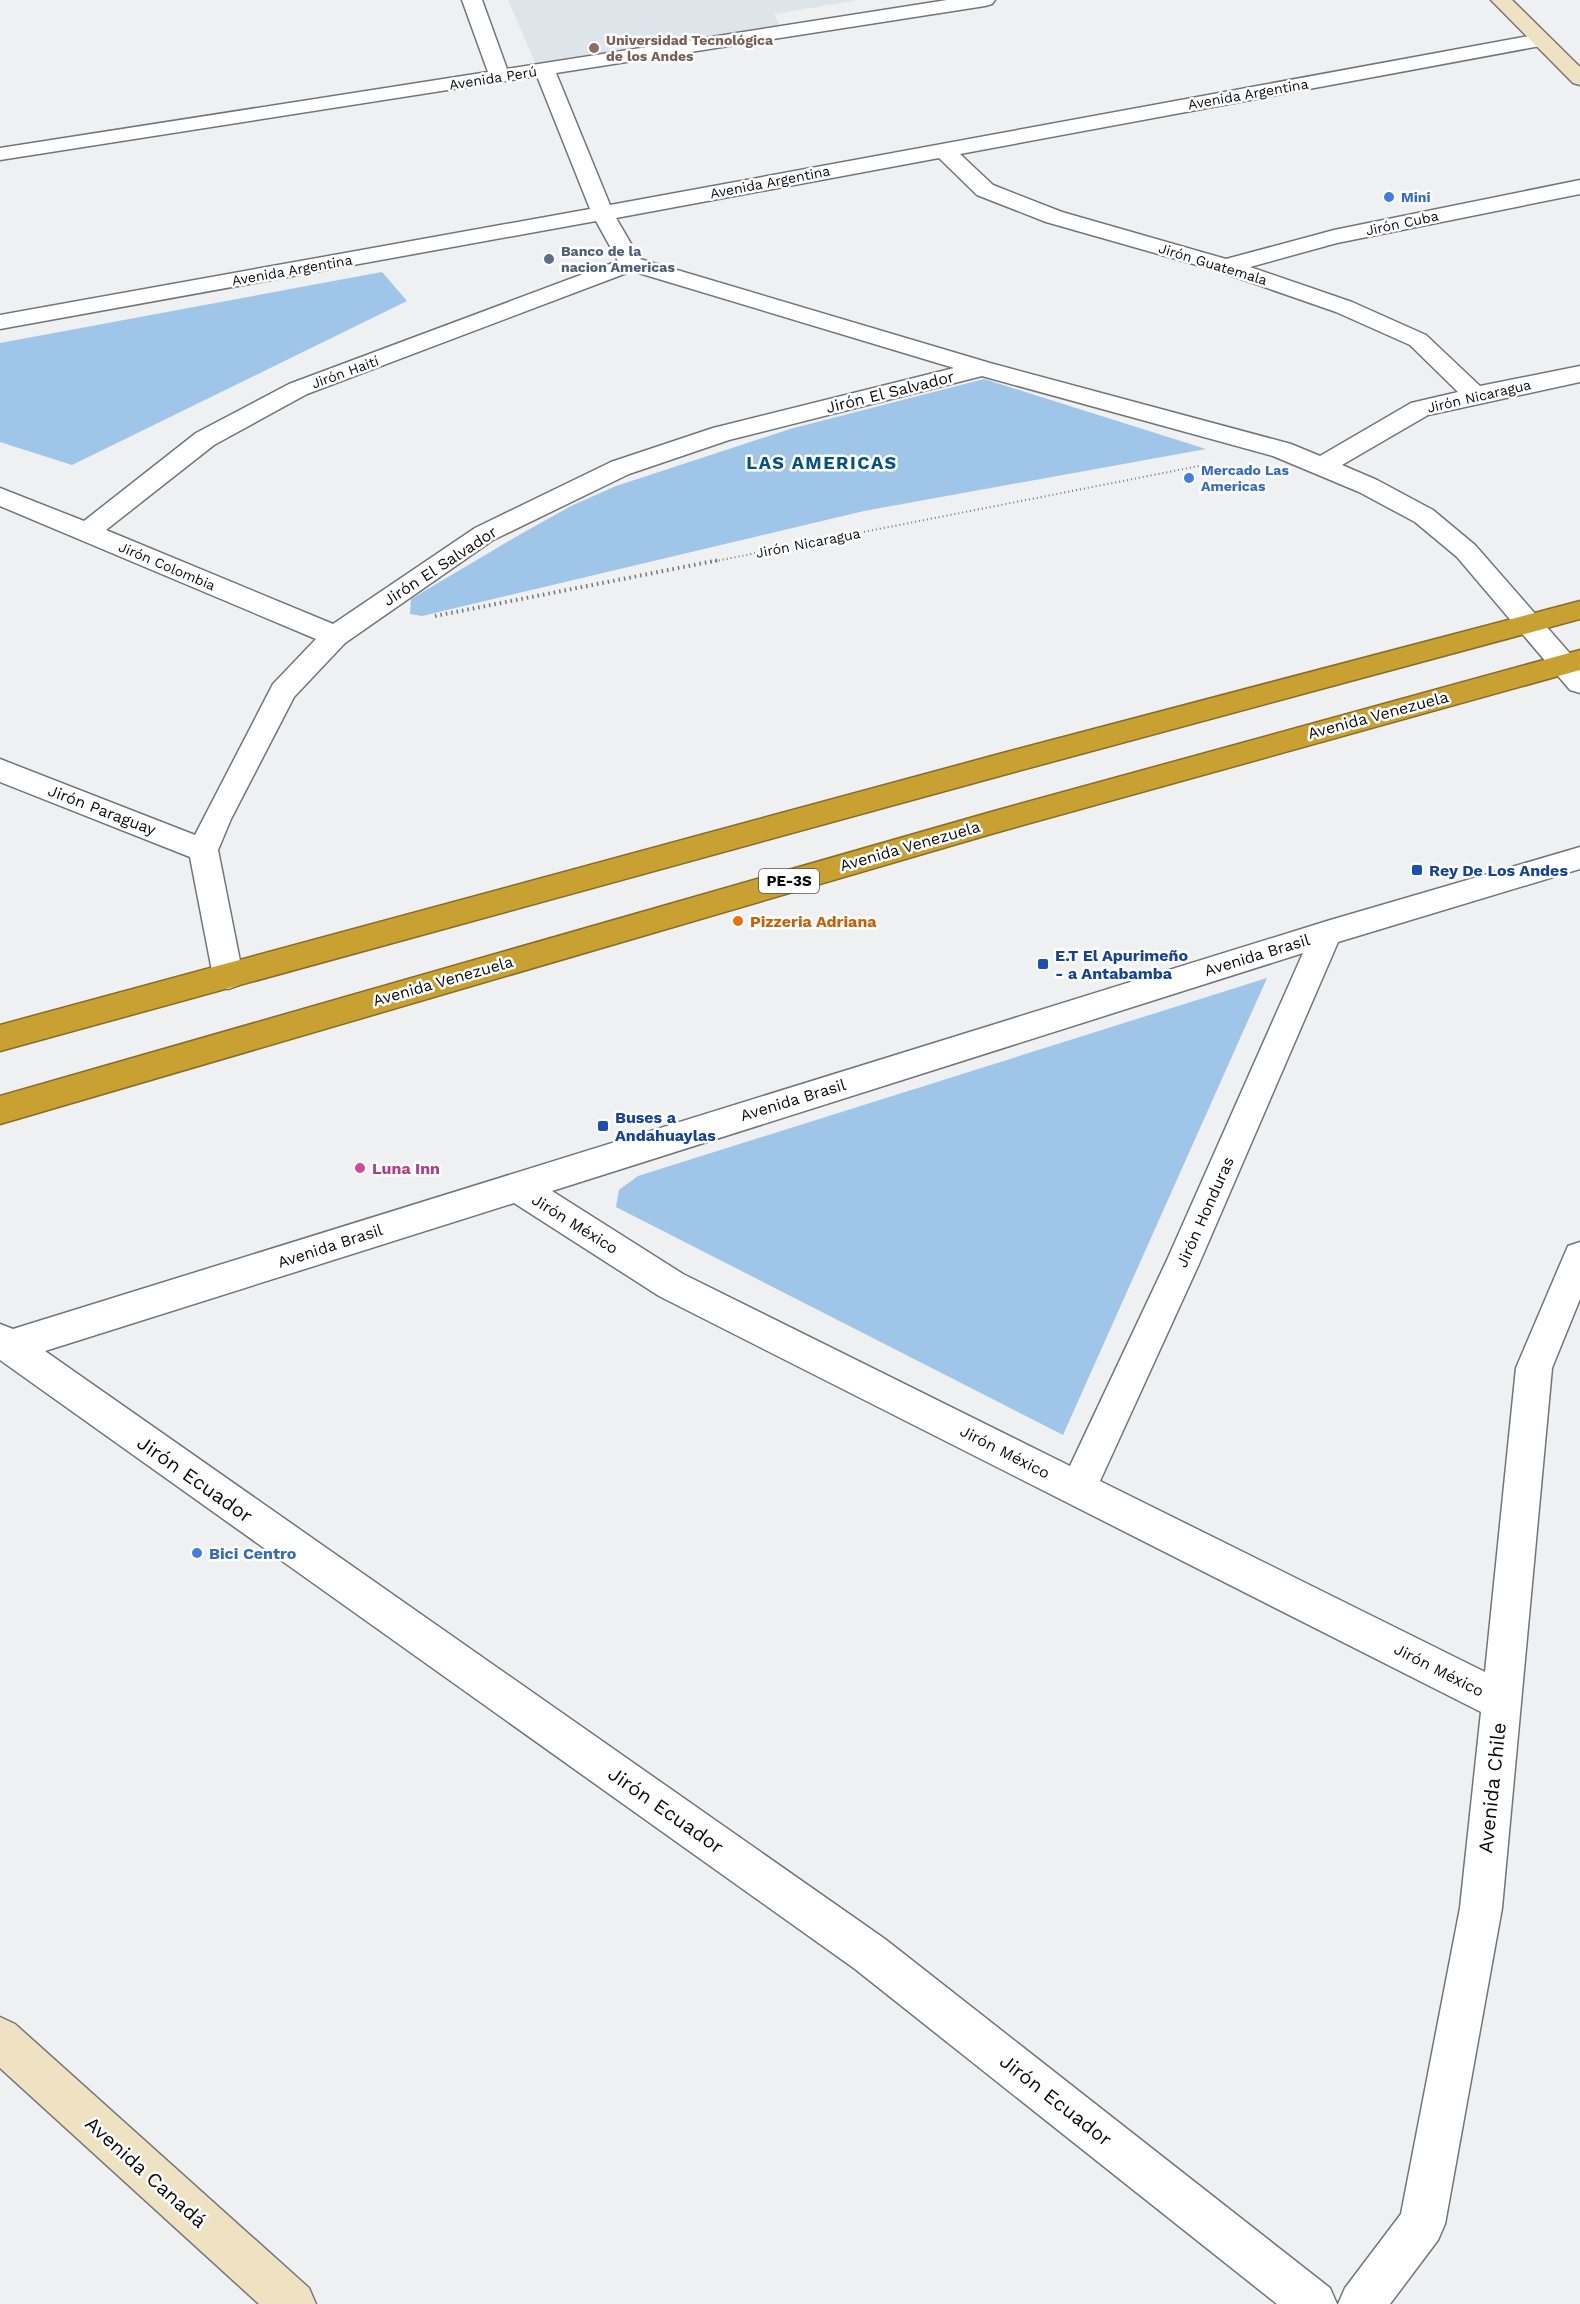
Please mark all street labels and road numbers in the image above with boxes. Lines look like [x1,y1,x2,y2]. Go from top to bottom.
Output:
street label: Avenida Perú [448,63,538,93]
street label: Avenida Argentina [1187,76,1310,112]
street label: Avenida Argentina [709,162,831,201]
street label: Jirón Cuba [1364,207,1440,239]
street label: Jirón Guatemala [1157,240,1269,288]
street label: Avenida Argentina [231,252,354,288]
street label: Jirón Haití [309,352,381,392]
street label: Jirón El Salvador [824,367,957,417]
street label: Jirón Nicaragua [1425,376,1533,416]
street label: Jirón El Salvador [380,522,501,610]
street label: Jirón Nicaragua [754,525,862,561]
street label: Jirón Colombia [116,538,218,594]
street label: Avenida Venezuela [1306,687,1450,743]
street label: Jirón Paraguay [45,781,159,840]
street label: Avenida Venezuela [838,817,982,875]
road number: PE-3S [759,869,819,893]
street label: Avenida Brasil [1202,930,1312,980]
street label: Avenida Venezuela [371,952,515,1010]
street label: Avenida Brasil [738,1075,848,1125]
street label: Jirón Honduras [1172,1154,1238,1270]
street label: Jirón México [528,1190,622,1258]
street label: Avenida Brasil [275,1220,385,1272]
street label: Jirón México [957,1421,1053,1483]
street label: Jirón Ecuador [133,1430,257,1528]
street label: Jirón México [1391,1639,1487,1701]
street label: Avenida Chile [1473,1721,1511,1855]
street label: Jirón Ecuador [604,1761,728,1859]
street label: Jirón Ecuador [995,2049,1117,2151]
street label: Avenida Canadá [80,2111,212,2233]

